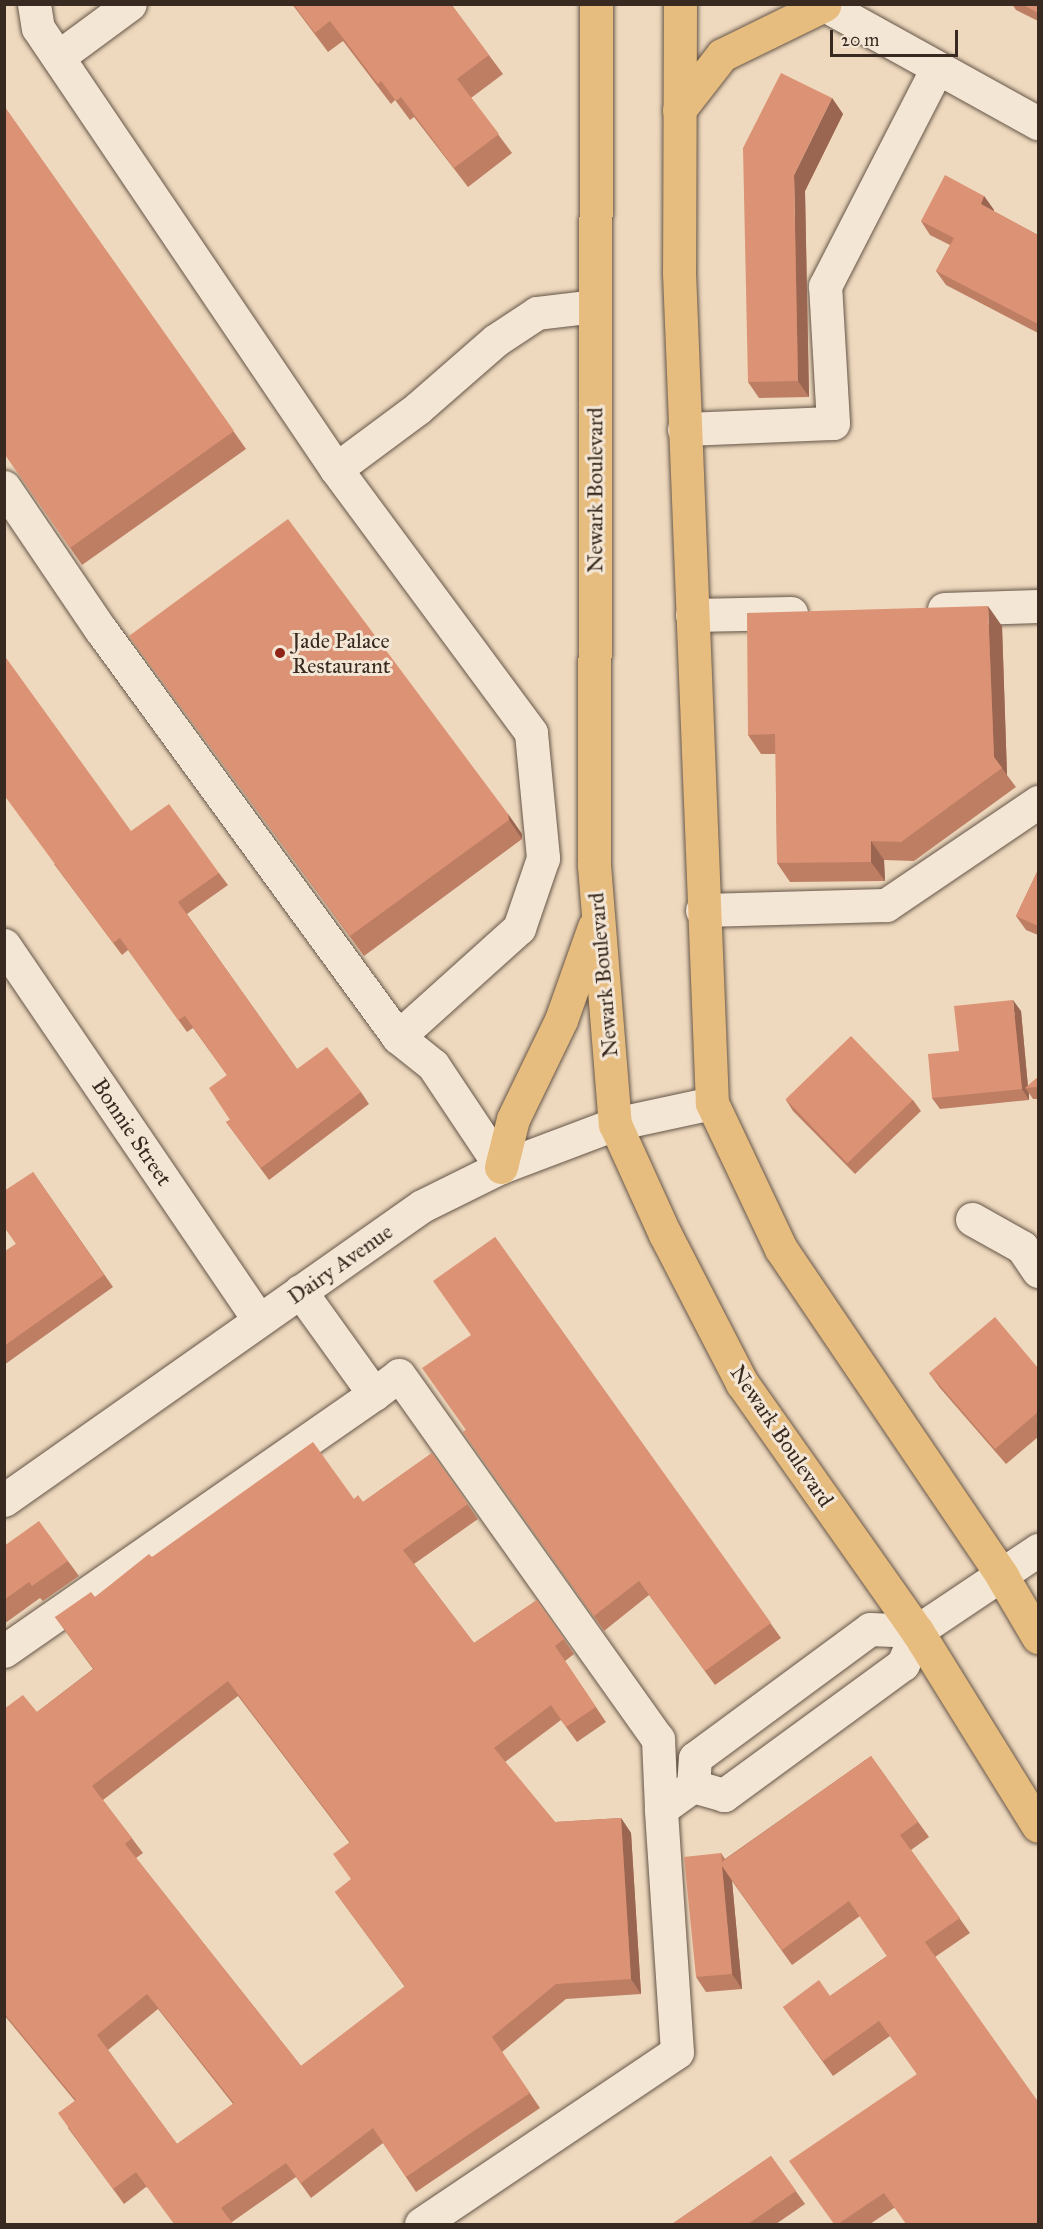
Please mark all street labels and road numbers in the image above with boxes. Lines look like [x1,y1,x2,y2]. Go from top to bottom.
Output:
street label: Newark Boulevard [582,407,608,573]
street label: Newark Boulevard [583,891,623,1059]
street label: Bonnie Street [86,1073,178,1191]
street label: Dairy Avenue [282,1218,398,1310]
street label: Newark Boulevard [725,1360,839,1512]

